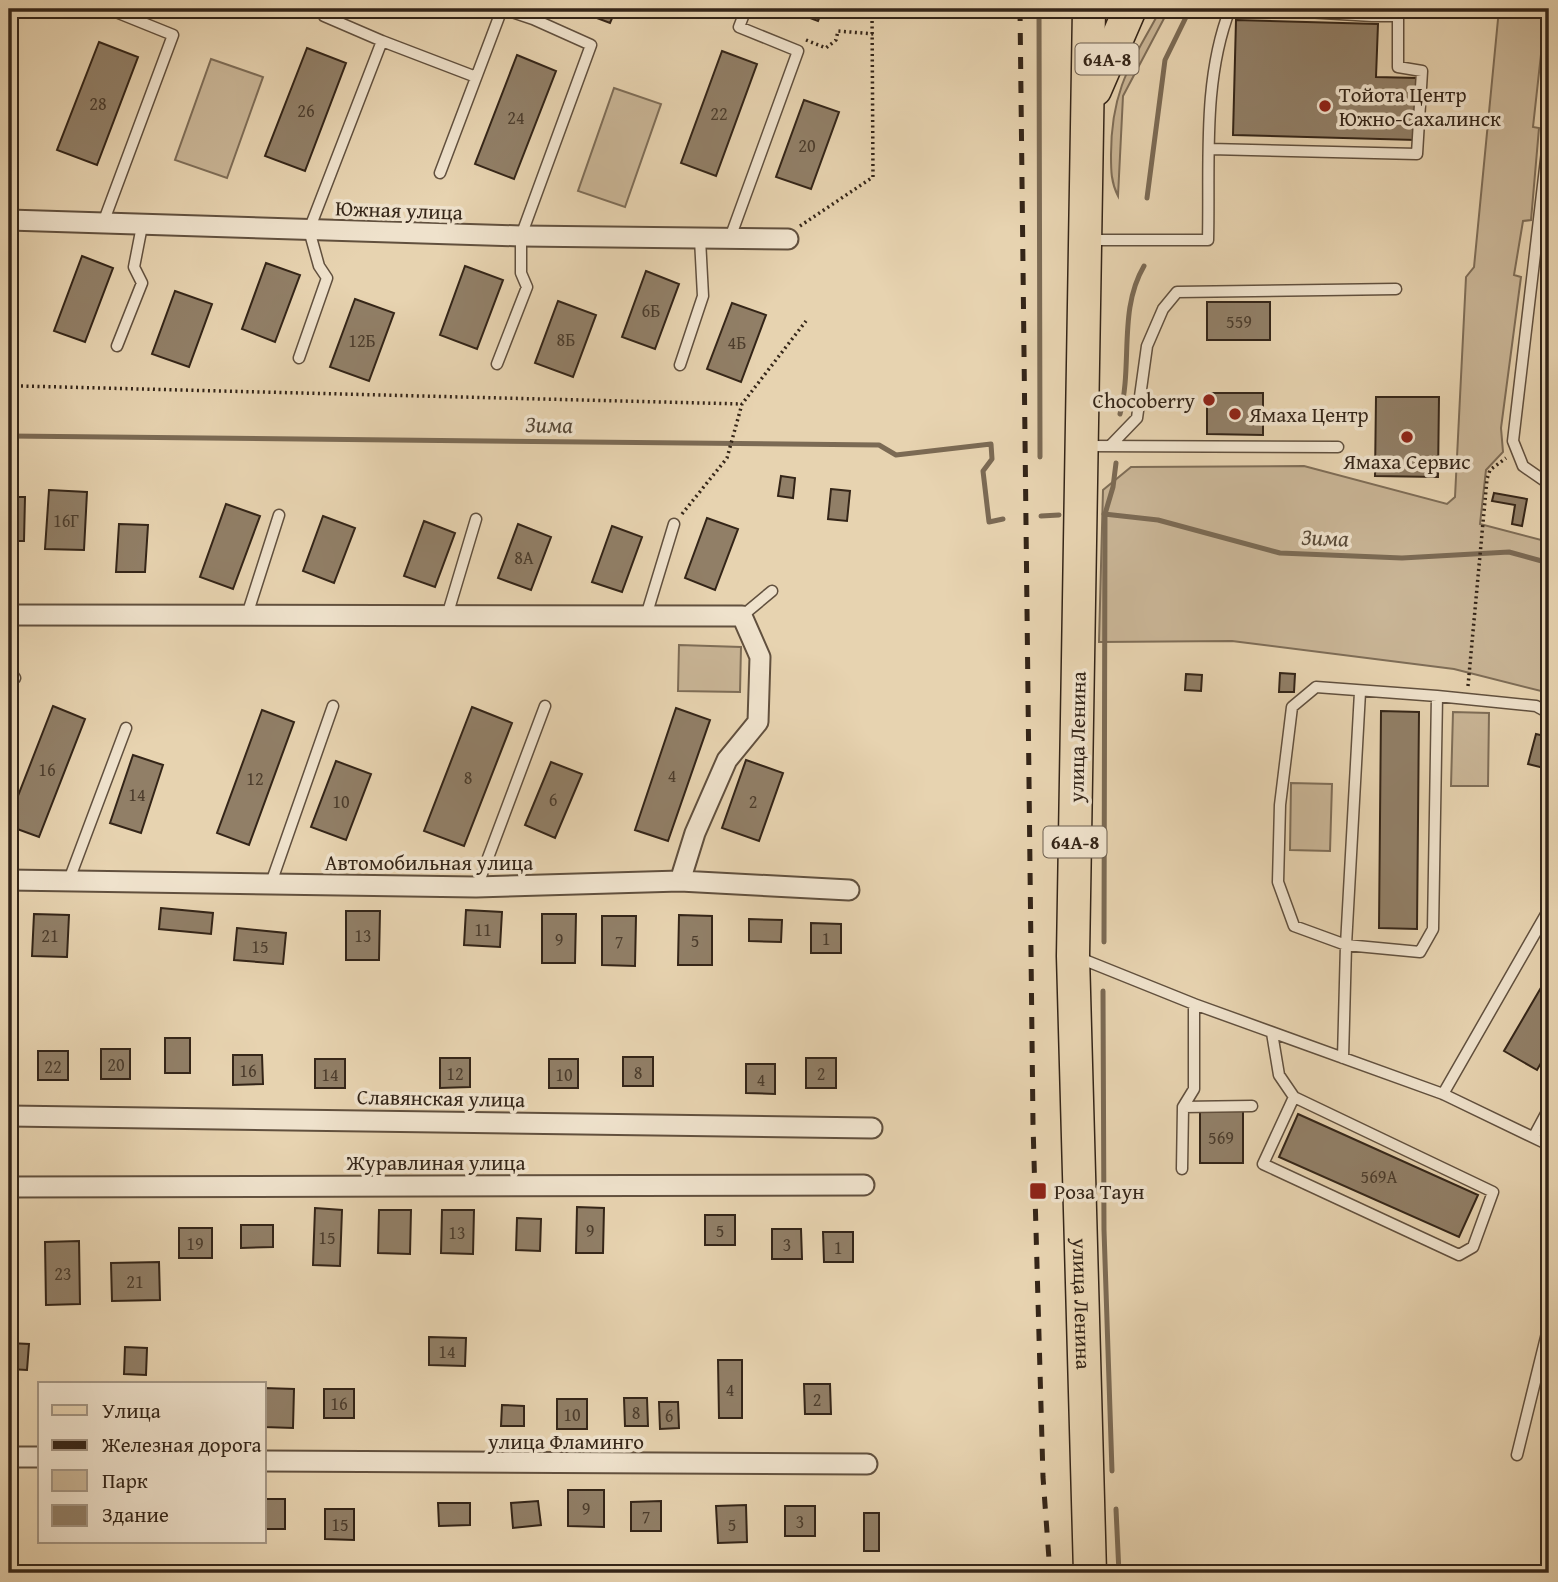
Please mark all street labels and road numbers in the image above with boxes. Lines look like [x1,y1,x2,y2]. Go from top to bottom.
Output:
road number: 64А-8 [1076,44,1138,74]
street label: Южная улица [335,192,463,228]
street label: улица Ленина [1060,671,1094,804]
road number: 64А-8 [1044,827,1106,858]
street label: Автомобильная улица [325,847,533,878]
street label: Славянская улица [357,1081,525,1115]
street label: Журавлиная улица [345,1147,526,1178]
street label: улица Ленина [1065,1237,1100,1370]
street label: улица Фламинго [487,1426,644,1457]

